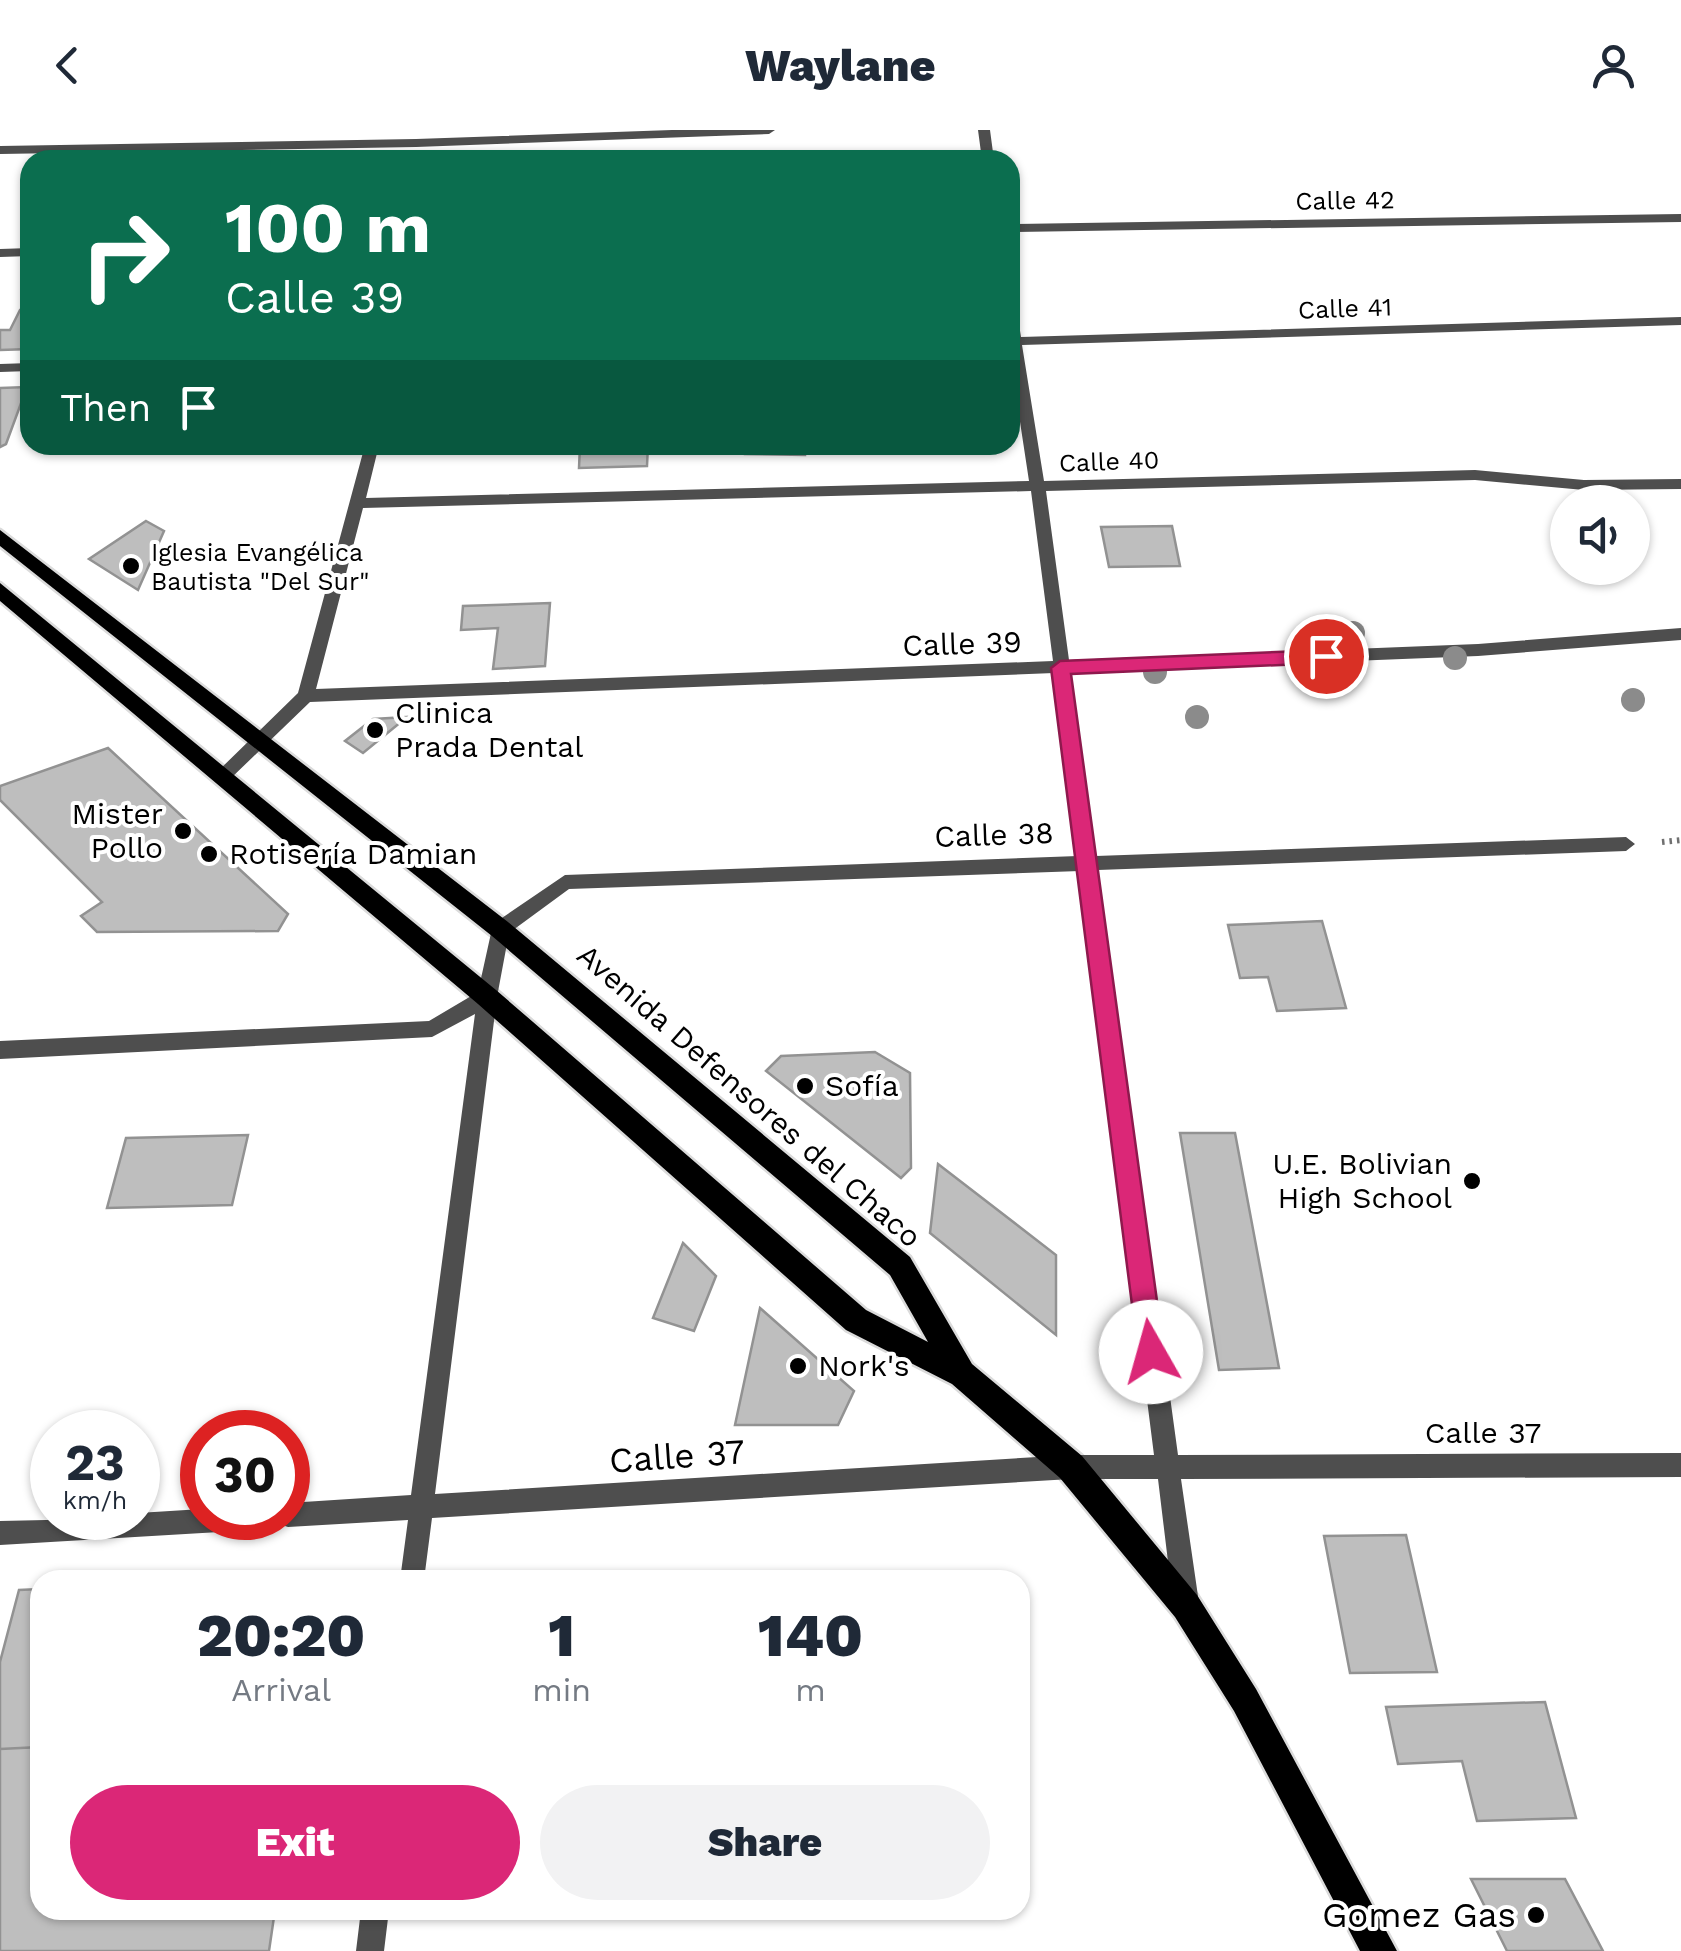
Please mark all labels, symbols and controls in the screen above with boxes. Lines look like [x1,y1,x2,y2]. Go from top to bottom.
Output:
icon: back [40,38,95,93]
icon: person [1586,38,1641,93]
text: Waylane [745,39,936,92]
street label: Calle 42 [1295,185,1395,216]
text: 100 m [225,187,431,269]
icon: right [60,190,190,320]
text: Calle 39 [225,271,404,324]
street label: Calle 41 [1297,292,1393,325]
icon: arrive [171,380,226,435]
text: Then [60,386,151,430]
street label: Calle 40 [1058,445,1160,478]
map controls [1550,485,1650,585]
button: sound [1550,485,1650,585]
place label: Iglesia Evangélica Bautista "Del Sur" [151,538,369,596]
marker: Iglesia Evangélica Bautista "Del Sur" [120,555,142,577]
pin [1284,614,1369,699]
street label: Calle 39 [902,624,1022,663]
icon: arrive [1299,629,1354,684]
place label: Clinica Prada Dental [395,695,583,764]
marker: Clinica Prada Dental [364,719,386,741]
place label: Mister Pollo [71,796,163,865]
street label: Calle 38 [934,815,1054,854]
marker: Mister Pollo [172,820,194,842]
place label: Rotisería Damian [229,836,477,871]
marker: Rotisería Damian [198,843,220,865]
street label: Avenida Defensores del Chaco [570,937,928,1254]
place label: Sofía [825,1068,899,1103]
marker: Sofía [794,1075,816,1097]
place label: U.E. Bolivian High School [1272,1146,1452,1215]
marker: U.E. Bolivian High School [1461,1170,1483,1192]
position arrow [1099,1300,1203,1404]
place label: Nork's [818,1348,909,1383]
marker: Nork's [787,1355,809,1377]
speed limit sign: 30 [180,1410,310,1540]
street label: Calle 37 [1425,1415,1541,1450]
street label: Calle 37 [608,1430,746,1482]
text: 23 [65,1433,125,1492]
text: km/h [63,1486,127,1515]
text: 20:20 [197,1600,365,1671]
text: 1 [548,1600,575,1671]
text: 140 [758,1600,863,1671]
text: Arrival [231,1671,331,1709]
text: min [532,1671,591,1709]
text: m [795,1671,826,1709]
button: Exit [70,1785,520,1900]
button: Share [540,1785,990,1900]
place label: Gomez Gas [1322,1894,1516,1936]
marker: Gomez Gas [1525,1904,1547,1926]

